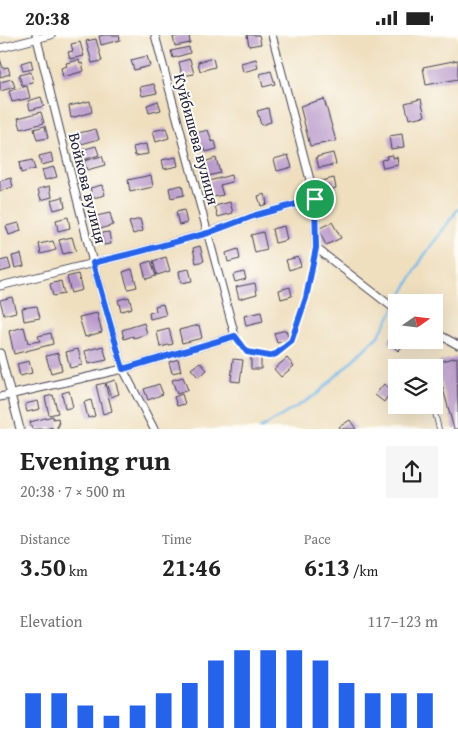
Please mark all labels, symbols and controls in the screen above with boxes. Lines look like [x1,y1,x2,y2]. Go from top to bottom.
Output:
text: 20:38 [25,4,70,32]
street label: Куйбишева вулиця [168,71,226,207]
street label: Войкова вулиця [63,130,113,246]
pin [294,178,336,220]
icon: arrive [301,185,329,213]
north arrow [388,294,442,349]
map controls [388,294,443,414]
button: layers [388,359,443,414]
text: Evening run [20,439,171,480]
button: share [386,446,438,498]
text: 20:38 · 7 × 500 m [20,479,125,503]
text: Distance [20,529,70,549]
text: Time [162,529,192,549]
text: Pace [304,529,331,549]
text: 3.50 [20,549,66,585]
text: 21:46 [162,549,221,585]
text: 6:13 [304,549,350,585]
text: km [66,561,88,581]
text: /km [350,561,378,581]
text: Elevation [20,609,83,633]
text: 117–123 m [368,609,438,633]

